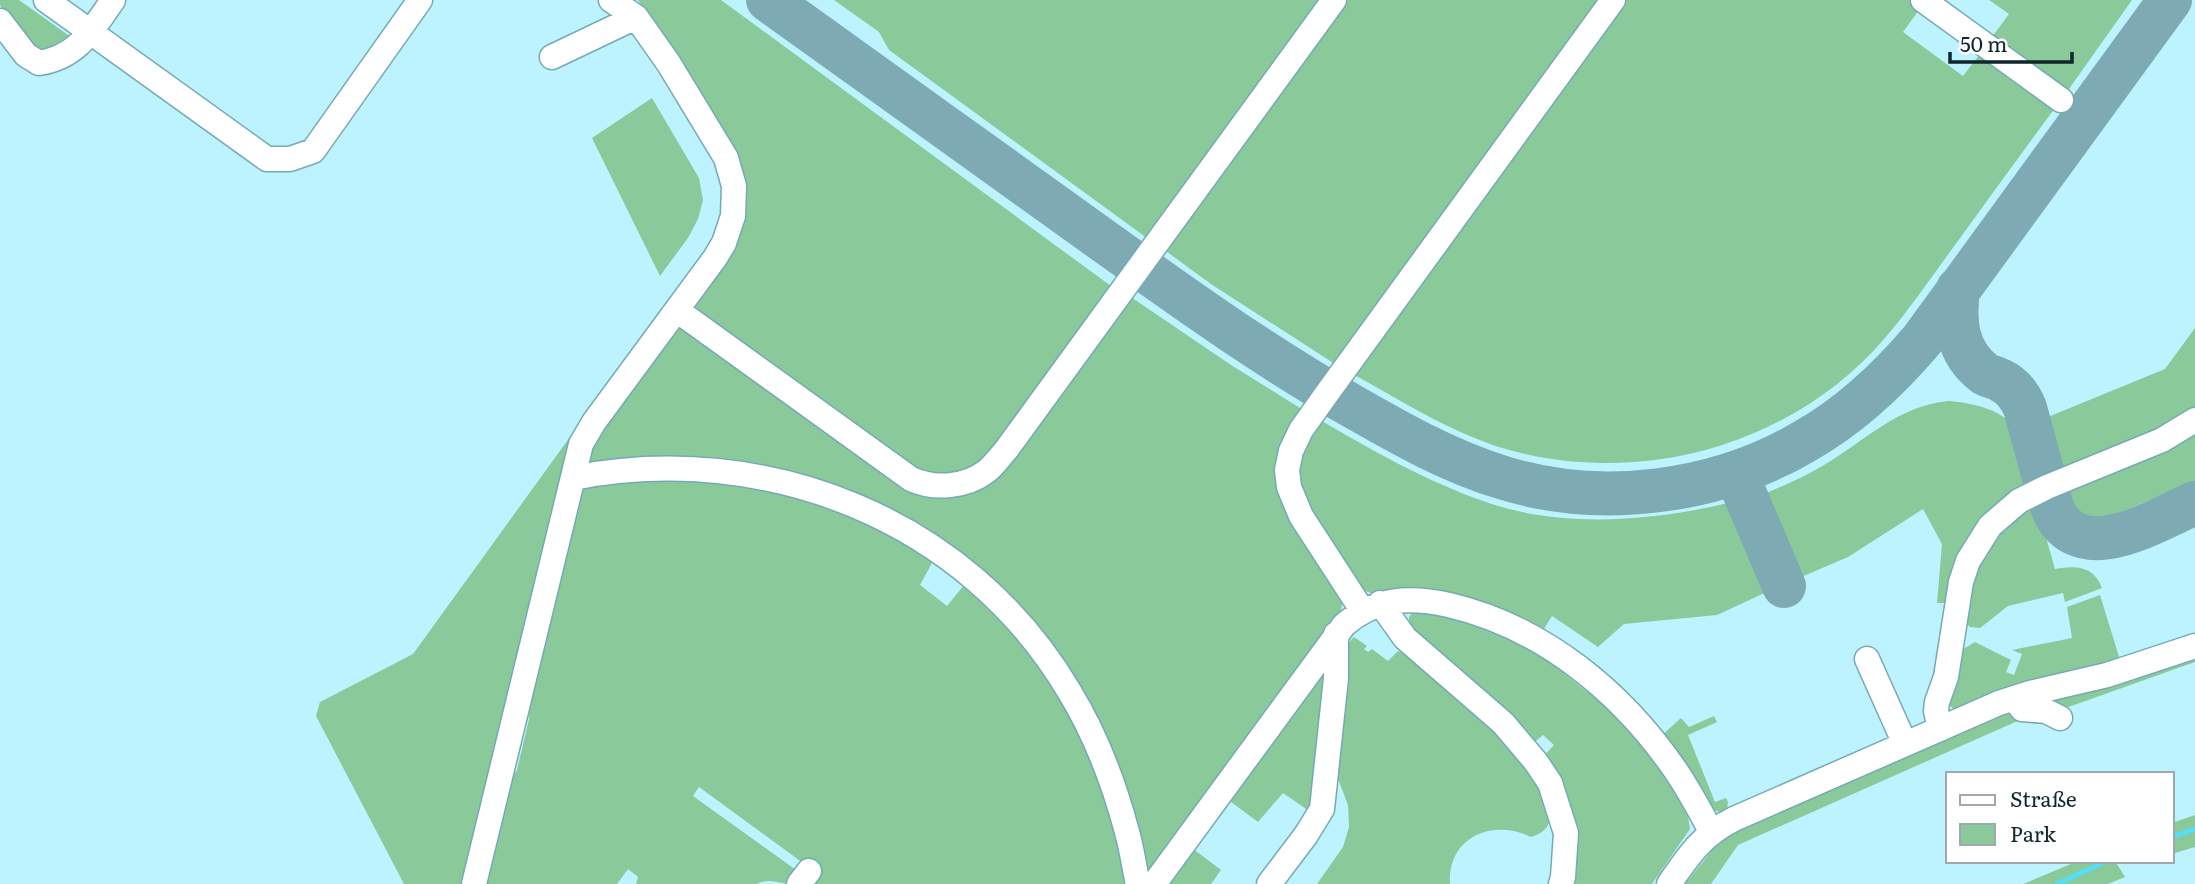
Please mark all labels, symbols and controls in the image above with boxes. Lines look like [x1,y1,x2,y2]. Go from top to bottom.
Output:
scale bar [1950,21,2072,65]
text: 50 m [1960,27,2007,58]
legend [1946,772,2174,863]
text: Straße [2010,782,2077,813]
text: Park [2010,817,2056,848]

